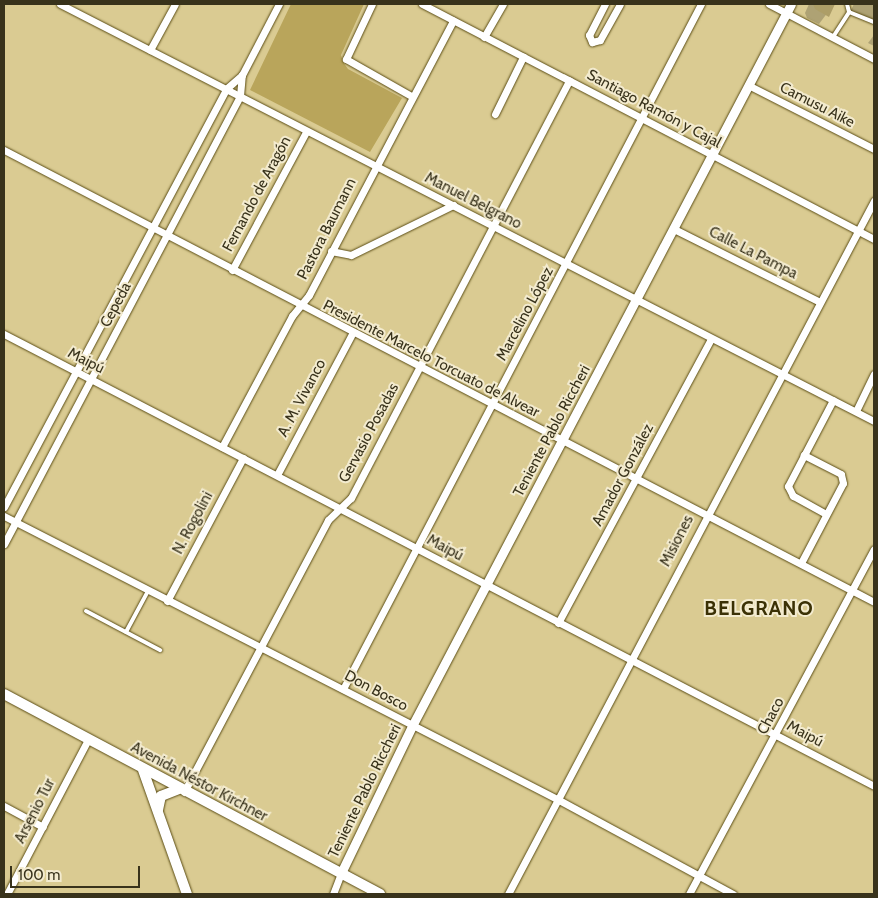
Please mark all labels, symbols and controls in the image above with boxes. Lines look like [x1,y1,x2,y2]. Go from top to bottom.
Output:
street label: Santiago Ramón y Cajal [584,66,724,152]
street label: Camusu Aike [777,79,857,131]
street label: Fernando de Aragón [219,133,295,255]
street label: Manuel Belgrano [422,169,524,233]
street label: Pastora Baumann [294,175,360,283]
street label: Calle La Pampa [706,223,800,283]
street label: Marcelino López [493,264,557,364]
street label: Cepeda [97,279,135,331]
street label: Presidente Marcelo Torcuato de Alvear [320,296,542,422]
street label: Maipú [65,344,107,378]
street label: A. M. Vivanco [274,356,330,440]
street label: Teniente Pablo Riccheri [510,362,594,500]
street label: Gervasio Posadas [335,380,403,486]
street label: Amador González [588,421,658,529]
street label: N. Rogolini [169,489,217,557]
street label: Misiones [656,512,698,570]
street label: Maipú [424,531,466,565]
district label: BELGRANO [703,596,815,620]
street label: Don Bosco [341,667,411,715]
street label: Chaco [754,694,788,738]
street label: Maipú [784,717,826,751]
street label: Teniente Pablo Riccheri [325,721,405,861]
street label: Avenida Néstor Kirchner [128,738,270,826]
street label: Arsenio Tur [11,776,59,846]
scale bar [12,856,142,888]
text: 100 m [18,866,60,884]

